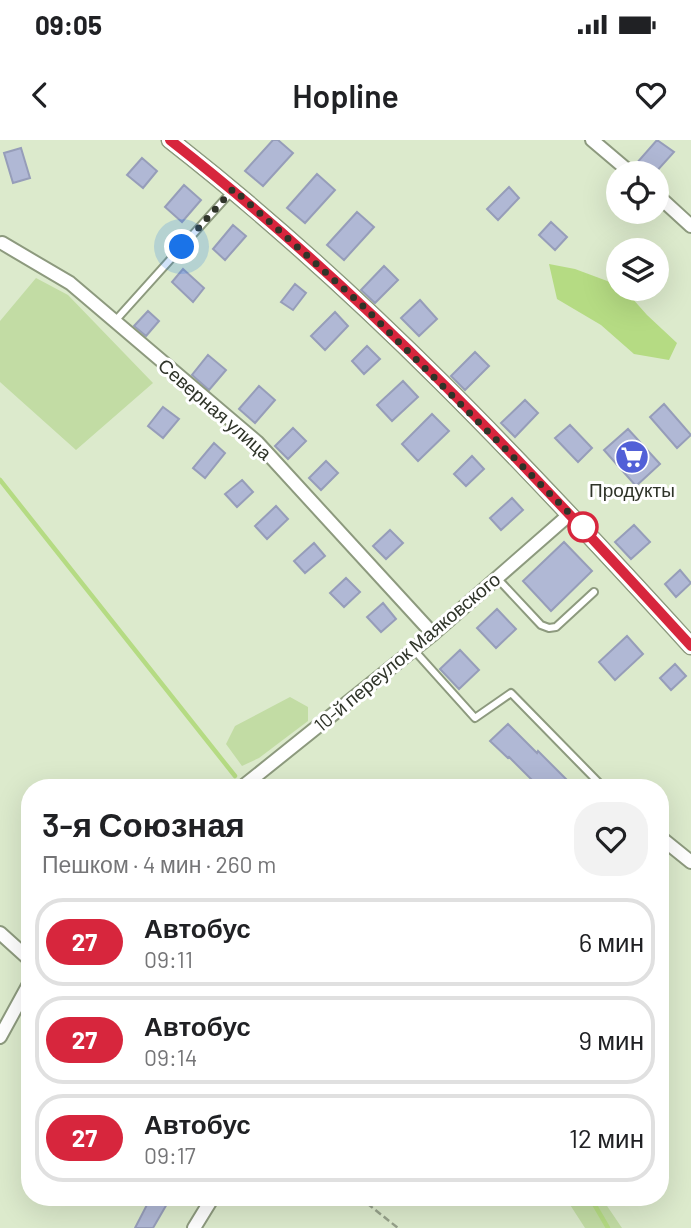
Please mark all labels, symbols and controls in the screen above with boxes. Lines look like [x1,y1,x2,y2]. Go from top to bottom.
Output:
text: 09:05 [35,9,102,40]
icon: back [21,76,59,114]
text: Hopline [292,76,399,114]
icon: heart [632,76,670,114]
map controls [606,161,669,301]
button: locate [606,161,669,224]
your location [164,229,199,264]
button: layers [606,238,669,301]
street label: Северная улица [154,353,277,464]
supermarket icon: Продукты [613,438,651,476]
place label: Продукты [589,478,675,501]
unlabelled marker [568,512,598,542]
street label: 10-й переулок Маяковского [309,567,504,736]
button: heart [574,802,648,876]
text: 3-я Союзная [42,804,245,844]
text: Пешком · 4 мин · 260 m [42,850,276,878]
text: Автобус [144,912,251,943]
text: 6 мин [579,926,644,957]
text: 27 [72,927,97,956]
text: 09:11 [144,945,193,973]
text: Автобус [144,1010,251,1041]
text: 9 мин [578,1024,644,1055]
text: 27 [72,1025,97,1054]
text: 09:14 [144,1043,198,1071]
text: Автобус [144,1108,251,1139]
text: 12 мин [569,1122,644,1153]
text: 27 [72,1123,97,1152]
text: 09:17 [144,1141,196,1169]

